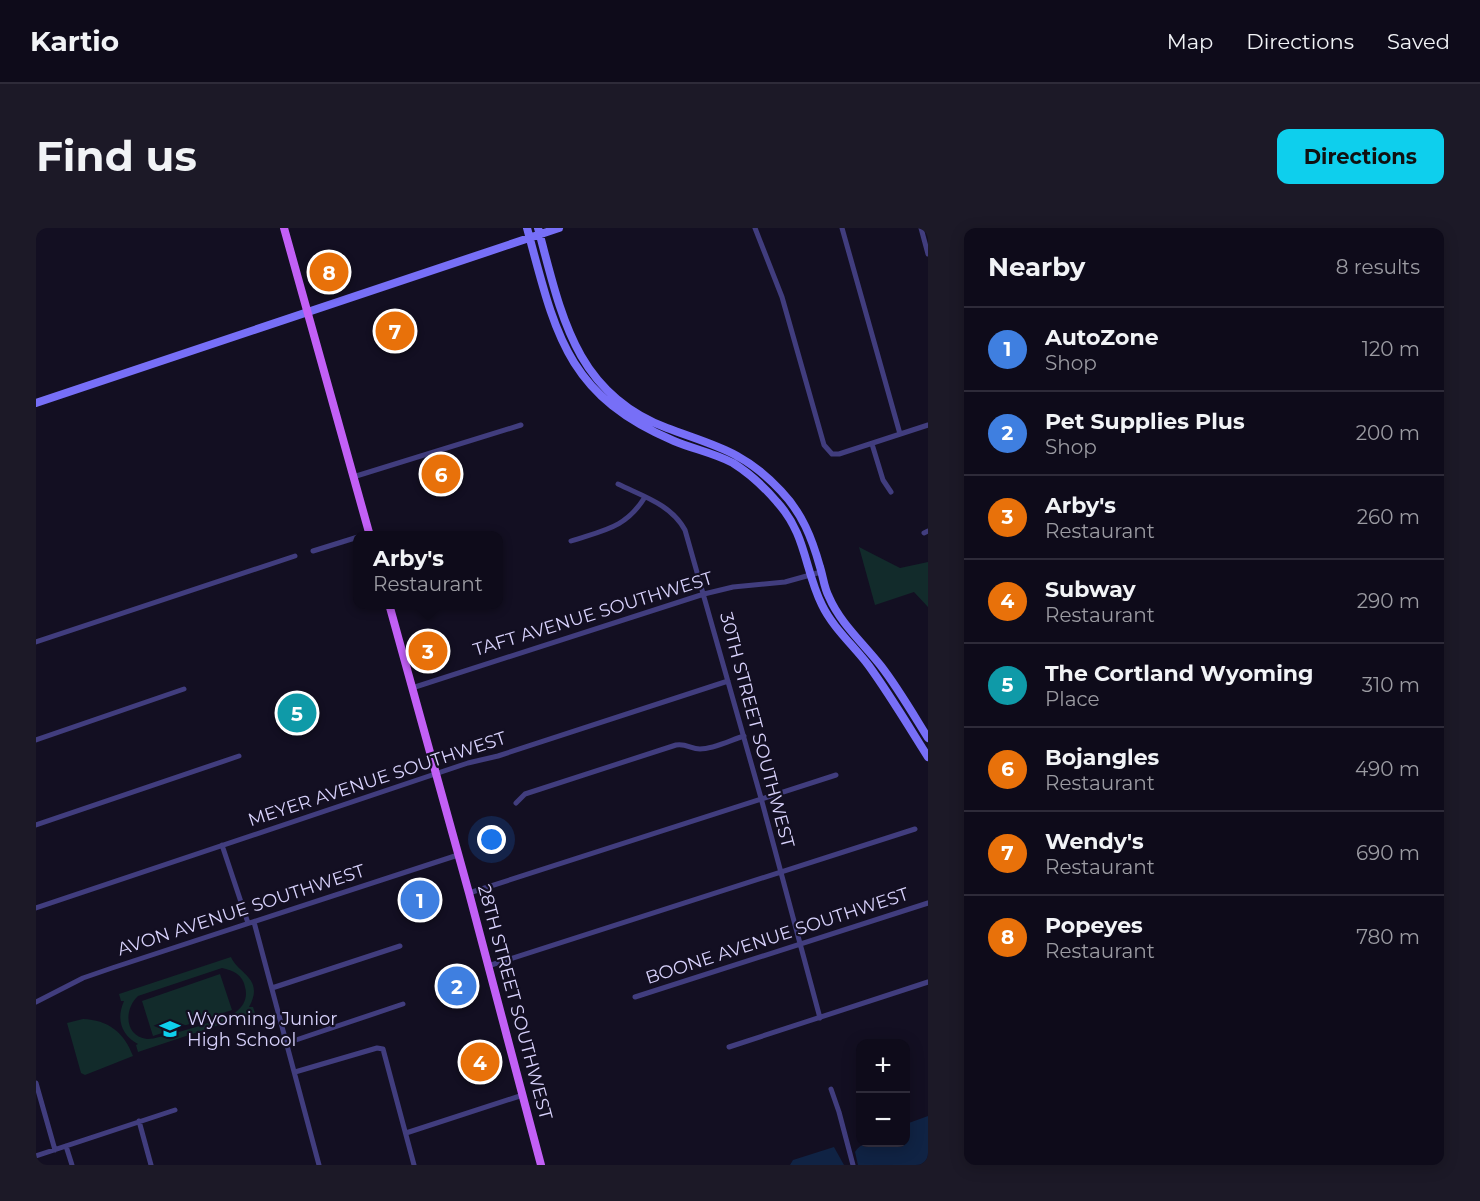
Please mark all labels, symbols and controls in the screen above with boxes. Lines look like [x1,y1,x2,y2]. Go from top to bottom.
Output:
text: Kartio [30,24,119,58]
text: Map [1167,29,1213,54]
text: Directions [1246,29,1354,54]
text: Saved [1387,29,1450,54]
button: Directions [1277,129,1444,184]
text: Find us [36,130,197,182]
pin: 8 [310,250,348,294]
text: Nearby [988,251,1085,283]
text: 8 results [1336,255,1420,279]
pin: 7 [376,308,414,354]
text: AutoZone [1045,324,1159,351]
text: 1 [1004,337,1011,361]
text: 120 m [1362,337,1420,361]
text: Shop [1045,351,1097,375]
text: Pet Supplies Plus [1045,408,1245,435]
text: 2 [1002,421,1013,445]
text: 200 m [1356,421,1420,445]
text: Shop [1045,435,1097,459]
pin: 6 [422,452,460,496]
text: Arby's [1045,492,1116,519]
text: 3 [1002,505,1013,529]
text: 260 m [1357,505,1420,529]
text: Restaurant [1045,519,1155,543]
popup [353,531,503,609]
text: Arby's [373,545,444,572]
street label: TAFT AVENUE SOUTHWEST [471,567,716,661]
text: Restaurant [373,572,483,596]
text: Subway [1045,576,1136,603]
text: 4 [1001,589,1014,613]
text: 290 m [1357,589,1420,613]
text: Restaurant [1045,603,1155,627]
street label: 30TH STREET SOUTHWEST [715,610,799,851]
pin: 3 [408,628,448,674]
text: The Cortland Wyoming [1045,660,1313,687]
text: 5 [1002,673,1013,697]
text: 310 m [1362,673,1420,697]
text: Place [1045,687,1100,711]
pin: 5 [278,690,316,736]
street label: MEYER AVENUE SOUTHWEST [245,727,509,831]
text: Bojangles [1045,744,1159,771]
text: 6 [1001,757,1014,781]
text: 490 m [1355,757,1420,781]
text: Restaurant [1045,771,1155,795]
your location [477,825,506,854]
text: Wendy's [1045,828,1144,855]
text: 7 [1001,841,1014,865]
text: 690 m [1356,841,1420,865]
text: Restaurant [1045,855,1155,879]
street label: AVON AVENUE SOUTHWEST [114,859,368,960]
pin: 1 [400,878,440,922]
street label: 28TH STREET SOUTHWEST [473,882,557,1123]
street label: BOONE AVENUE SOUTHWEST [643,883,912,989]
text: Popeyes [1045,912,1143,939]
text: 8 [1001,925,1014,949]
text: 780 m [1356,925,1420,949]
text: Restaurant [1045,939,1155,963]
pin: 2 [438,964,476,1008]
place label: Wyoming Junior High School [187,1008,338,1051]
school or university icon: Wyoming Junior High School [158,1017,182,1041]
map controls [856,1039,910,1147]
button: + [856,1039,910,1093]
pin: 4 [460,1040,500,1084]
button: − [856,1093,910,1147]

